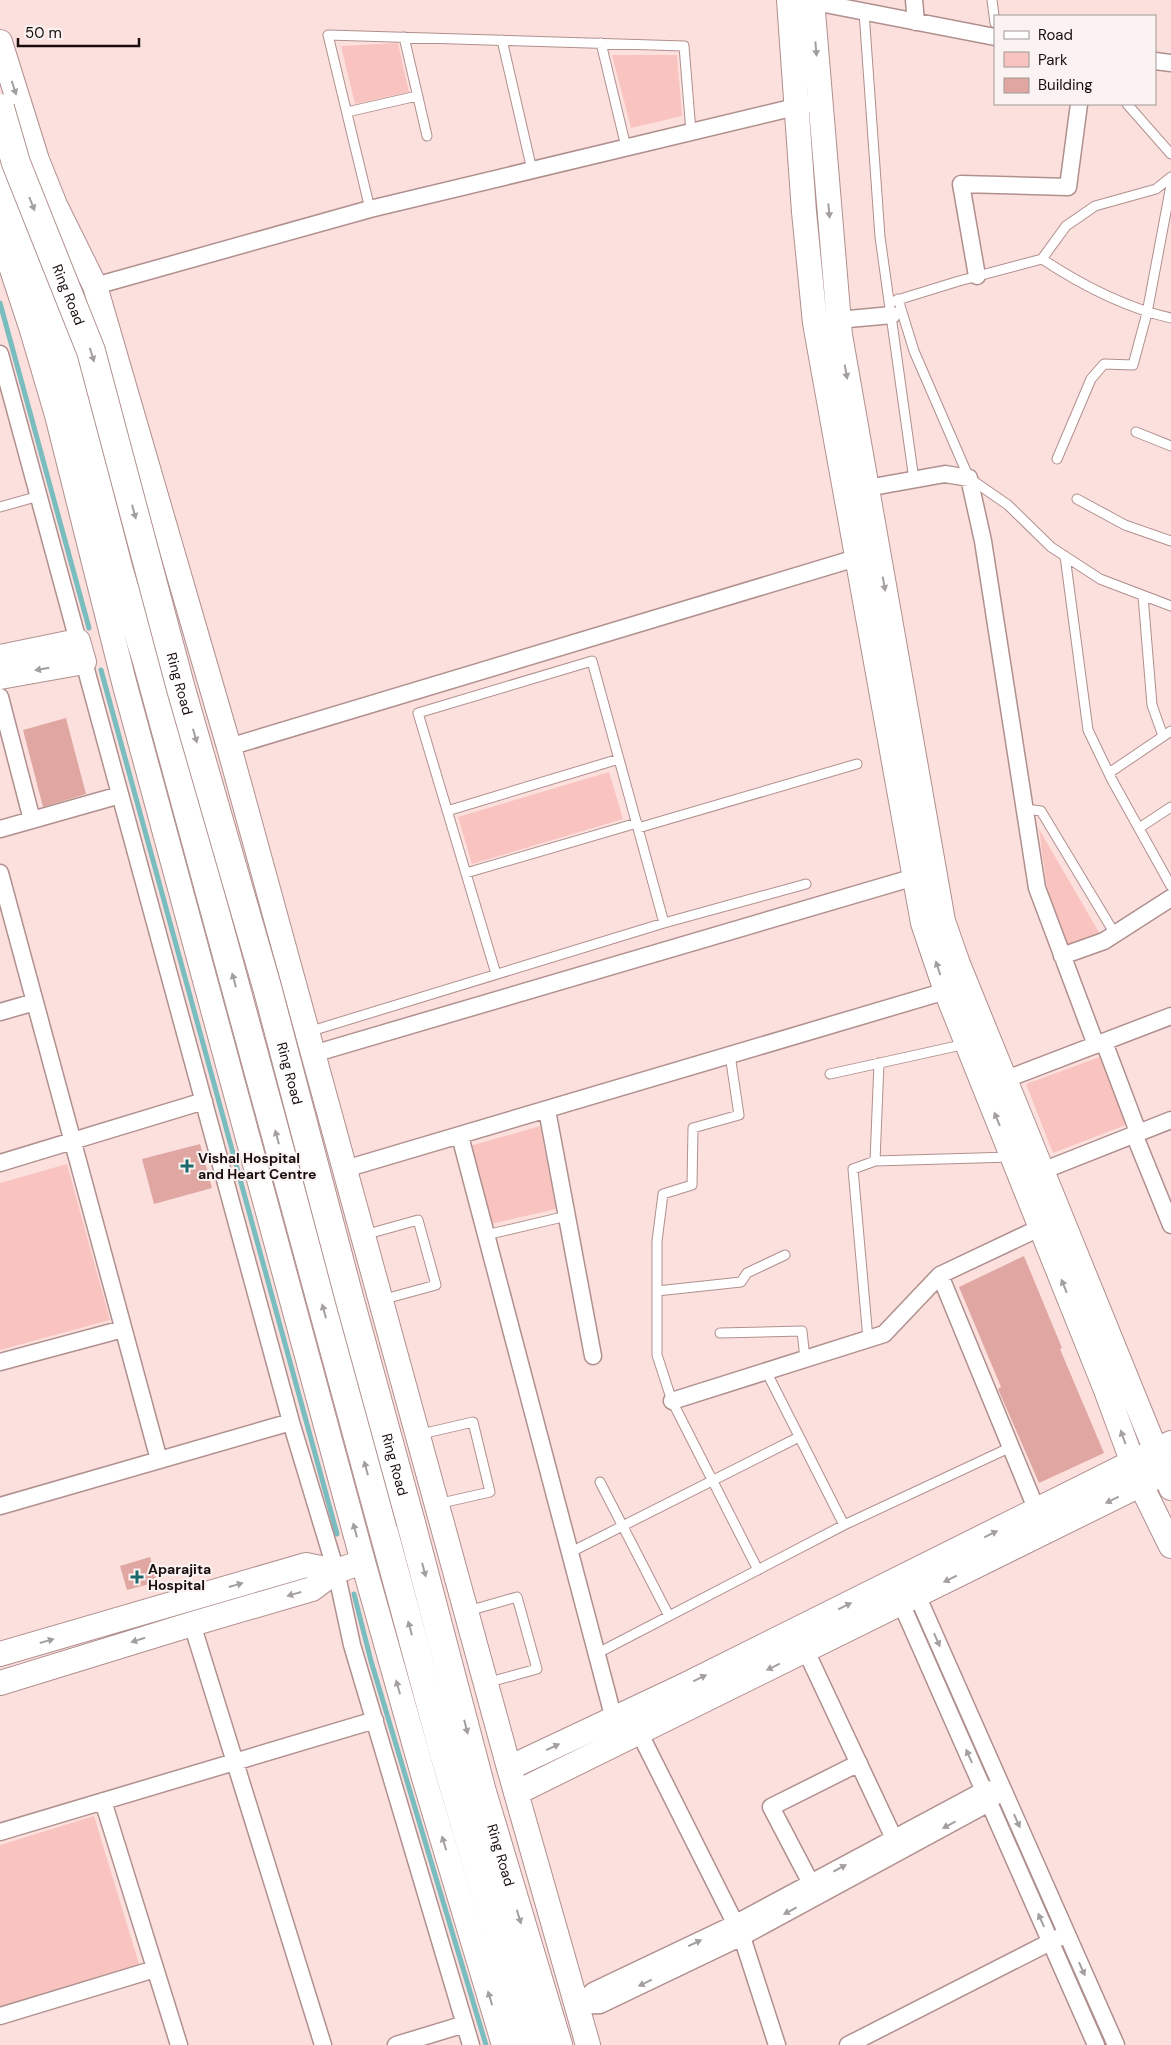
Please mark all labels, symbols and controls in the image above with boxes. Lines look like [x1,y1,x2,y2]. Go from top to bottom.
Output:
scale bar [18,15,139,47]
legend [994,15,1156,105]
text: 50 m [25,23,62,43]
text: Road [1038,25,1073,45]
one-way arrow [812,41,820,57]
text: Park [1038,50,1068,70]
text: Building [1038,75,1093,95]
one-way arrow [11,81,19,96]
one-way arrow [29,197,37,211]
one-way arrow [826,203,834,219]
street label: Ring Road [48,262,89,328]
one-way arrow [88,348,96,363]
one-way arrow [843,364,851,380]
one-way arrow [130,504,138,519]
one-way arrow [880,576,888,592]
street label: Ring Road [163,651,197,717]
one-way arrow [33,666,49,674]
one-way arrow [191,729,199,744]
one-way arrow [933,960,941,975]
one-way arrow [230,973,238,988]
street label: Ring Road [273,1040,307,1107]
one-way arrow [993,1111,1001,1126]
one-way arrow [273,1129,281,1144]
place label: Vishal Hospital and Heart Centre [198,1149,317,1183]
marker: Vishal Hospital and Heart Centre [180,1159,194,1173]
one-way arrow [1060,1278,1068,1293]
one-way arrow [320,1303,328,1318]
one-way arrow [1119,1430,1126,1445]
street label: Ring Road [378,1431,412,1498]
one-way arrow [362,1460,370,1475]
one-way arrow [1105,1496,1119,1504]
one-way arrow [350,1522,358,1537]
one-way arrow [984,1530,998,1538]
place label: Aparajita Hospital [148,1560,211,1594]
one-way arrow [420,1562,428,1577]
marker: Aparajita Hospital [130,1570,144,1584]
one-way arrow [943,1575,958,1583]
one-way arrow [229,1581,244,1589]
one-way arrow [287,1591,302,1599]
one-way arrow [838,1602,852,1610]
one-way arrow [406,1621,414,1636]
one-way arrow [934,1633,942,1647]
one-way arrow [39,1636,54,1644]
one-way arrow [131,1637,146,1645]
one-way arrow [766,1663,780,1671]
one-way arrow [692,1674,707,1682]
one-way arrow [394,1679,402,1694]
one-way arrow [462,1720,470,1735]
one-way arrow [546,1743,560,1751]
one-way arrow [964,1749,972,1763]
one-way arrow [1013,1814,1021,1828]
one-way arrow [941,1821,956,1829]
street label: Ring Road [483,1822,519,1888]
one-way arrow [439,1835,447,1850]
one-way arrow [832,1864,847,1872]
one-way arrow [783,1907,797,1915]
one-way arrow [516,1910,524,1925]
one-way arrow [1037,1913,1045,1927]
one-way arrow [688,1938,703,1947]
one-way arrow [1079,1962,1087,1976]
one-way arrow [638,1980,652,1988]
one-way arrow [486,1991,494,2006]

